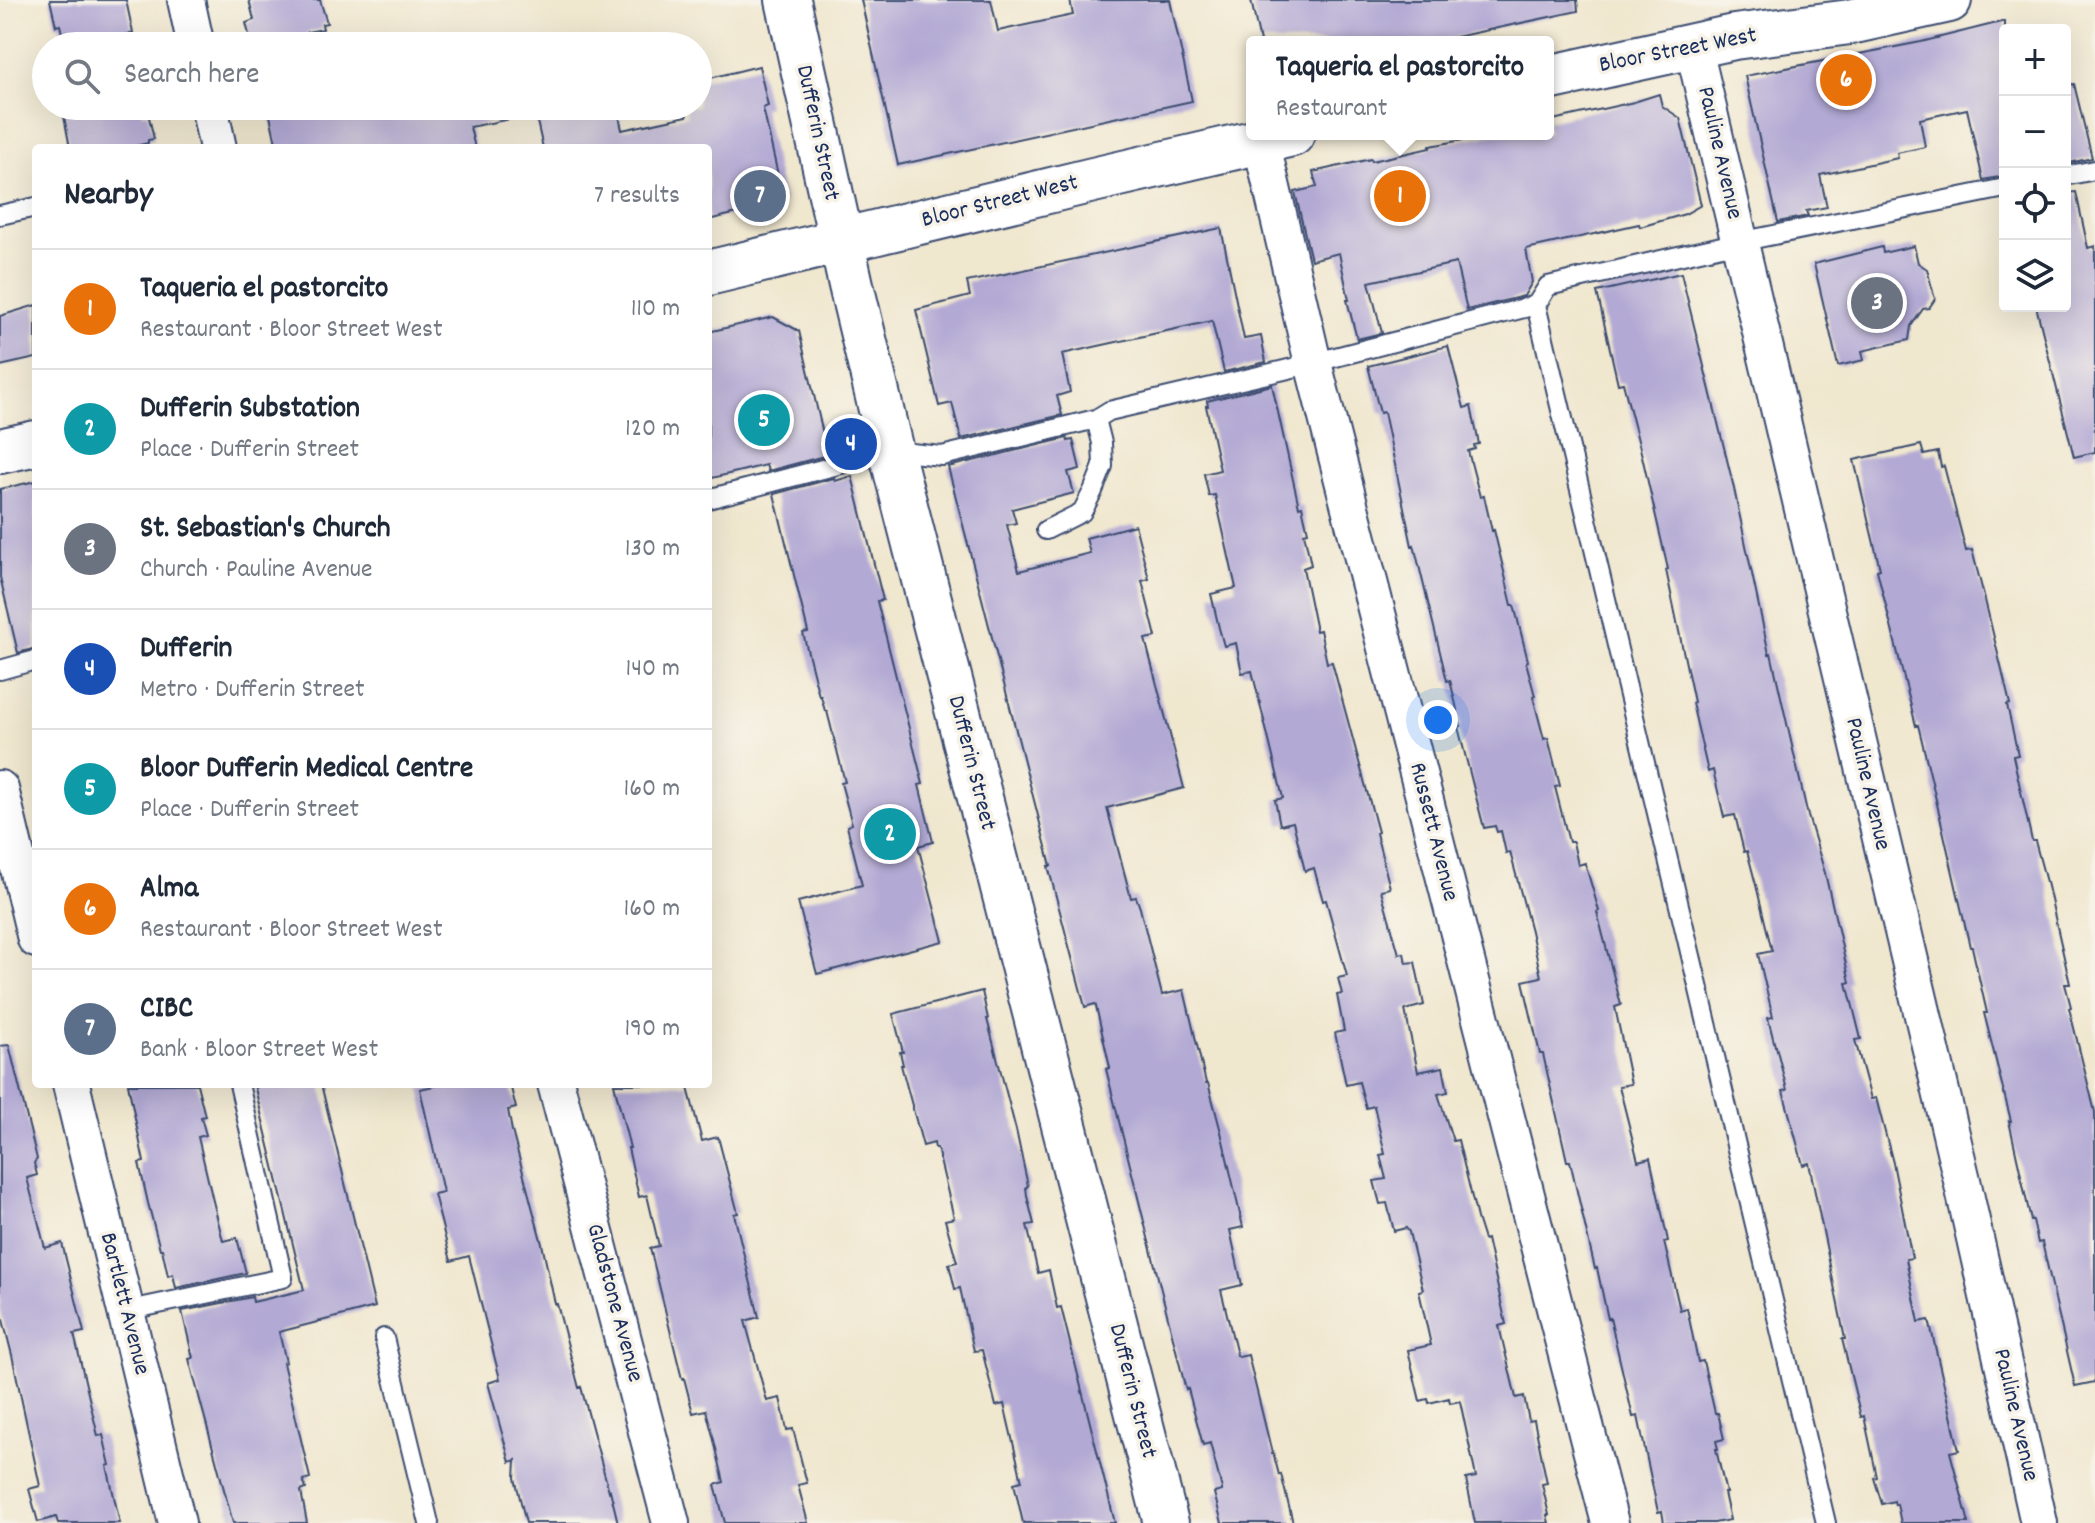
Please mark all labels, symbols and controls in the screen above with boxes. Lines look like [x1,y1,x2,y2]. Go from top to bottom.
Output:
street label: Bloor Street West [1596,19,1760,83]
map controls [1999,24,2071,312]
button: + [1999,24,2071,96]
search box [32,32,712,120]
popup [1246,36,1554,140]
text: Taqueria el pastorcito [1276,48,1524,91]
pin: 6 [1820,50,1872,110]
icon: search [60,54,104,98]
text: Search here [124,55,260,98]
street label: Dufferin Street [786,62,848,204]
street label: Pauline Avenue [1687,83,1751,223]
text: Restaurant [1276,91,1387,128]
button: − [1999,96,2071,168]
pin: 7 [734,166,786,226]
street label: Bloor Street West [918,166,1082,238]
pin: 1 [1374,166,1426,226]
button: locate [1999,168,2071,240]
text: Nearby [64,172,153,221]
text: 7 results [594,178,680,215]
button: layers [1999,240,2071,312]
text: Taqueria el pastorcito [140,269,388,312]
pin: 3 [1851,273,1903,333]
text: 1 [87,291,93,328]
text: 110 m [631,291,680,328]
text: Restaurant · Bloor Street West [140,312,443,349]
text: Dufferin Substation [140,389,360,432]
pin: 5 [738,390,790,450]
text: 2 [84,411,96,448]
text: 120 m [625,411,680,448]
pin: 4 [825,414,877,474]
text: Place · Dufferin Street [140,432,359,469]
text: St. Sebastian's Church [140,509,391,552]
text: 3 [84,531,96,568]
text: 130 m [625,531,680,568]
text: Church · Pauline Avenue [140,552,373,589]
text: Dufferin [140,629,232,672]
text: 4 [85,651,95,688]
text: 140 m [626,651,680,688]
text: Metro · Dufferin Street [140,672,365,709]
street label: Dufferin Street [938,692,1004,834]
your location [1418,700,1458,740]
street label: Pauline Avenue [1835,714,1899,854]
text: Bloor Dufferin Medical Centre [140,749,473,792]
street label: Russett Avenue [1399,759,1467,905]
text: 5 [84,771,96,808]
text: 160 m [624,771,680,808]
text: Place · Dufferin Street [140,792,359,829]
pin: 2 [864,804,916,864]
text: Alma [140,869,198,912]
text: 6 [84,891,96,928]
text: 160 m [624,891,680,928]
text: Restaurant · Bloor Street West [140,912,443,949]
text: CIBC [140,989,193,1032]
text: 7 [85,1011,95,1048]
text: 190 m [624,1011,680,1048]
text: Bank · Bloor Street West [140,1032,378,1069]
street label: Gladstone Avenue [577,1220,651,1386]
street label: Bartlett Avenue [90,1229,158,1379]
street label: Dufferin Street [1099,1320,1165,1462]
street label: Pauline Avenue [1983,1345,2047,1485]

